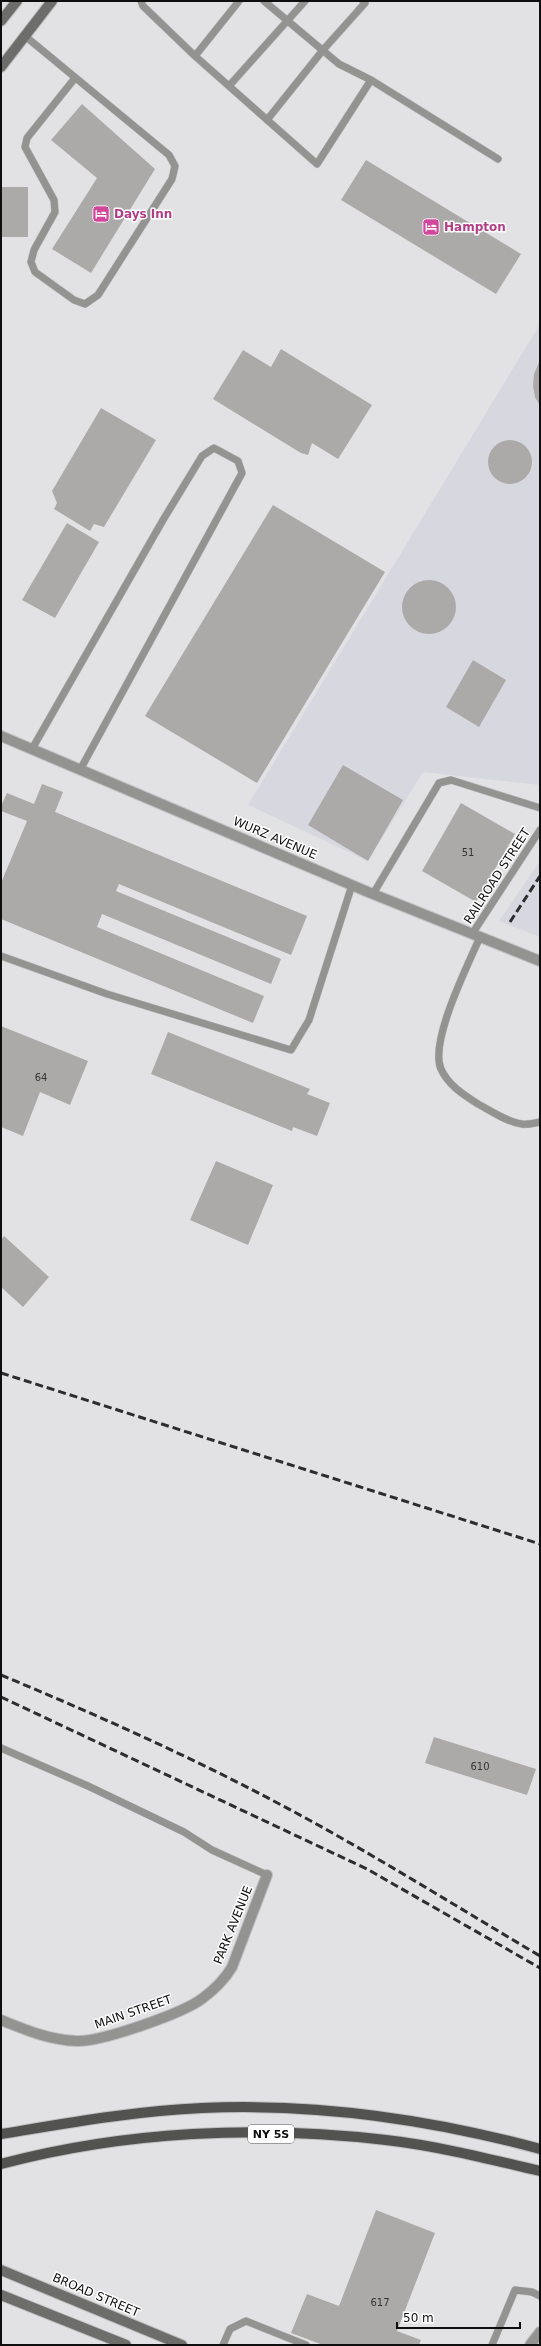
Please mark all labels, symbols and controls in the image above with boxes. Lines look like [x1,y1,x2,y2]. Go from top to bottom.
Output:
hotel icon: Days Inn [91,204,111,224]
place label: Days Inn [114,207,172,221]
hotel icon: Hampton [421,217,441,237]
place label: Hampton [444,220,506,234]
street label: WURZ AVENUE [231,814,319,862]
street label: RAILROAD STREET [461,825,533,926]
house number: 51 [462,847,474,858]
house number: 64 [35,1072,47,1083]
house number: 610 [470,1761,490,1772]
street label: PARK AVENUE [211,1884,255,1966]
street label: MAIN STREET [93,1992,174,2032]
road number: NY 5S [248,2125,294,2143]
street label: BROAD STREET [51,2270,142,2320]
house number: 617 [370,2297,390,2308]
scale bar [397,2304,520,2330]
text: 50 m [403,2311,434,2325]

